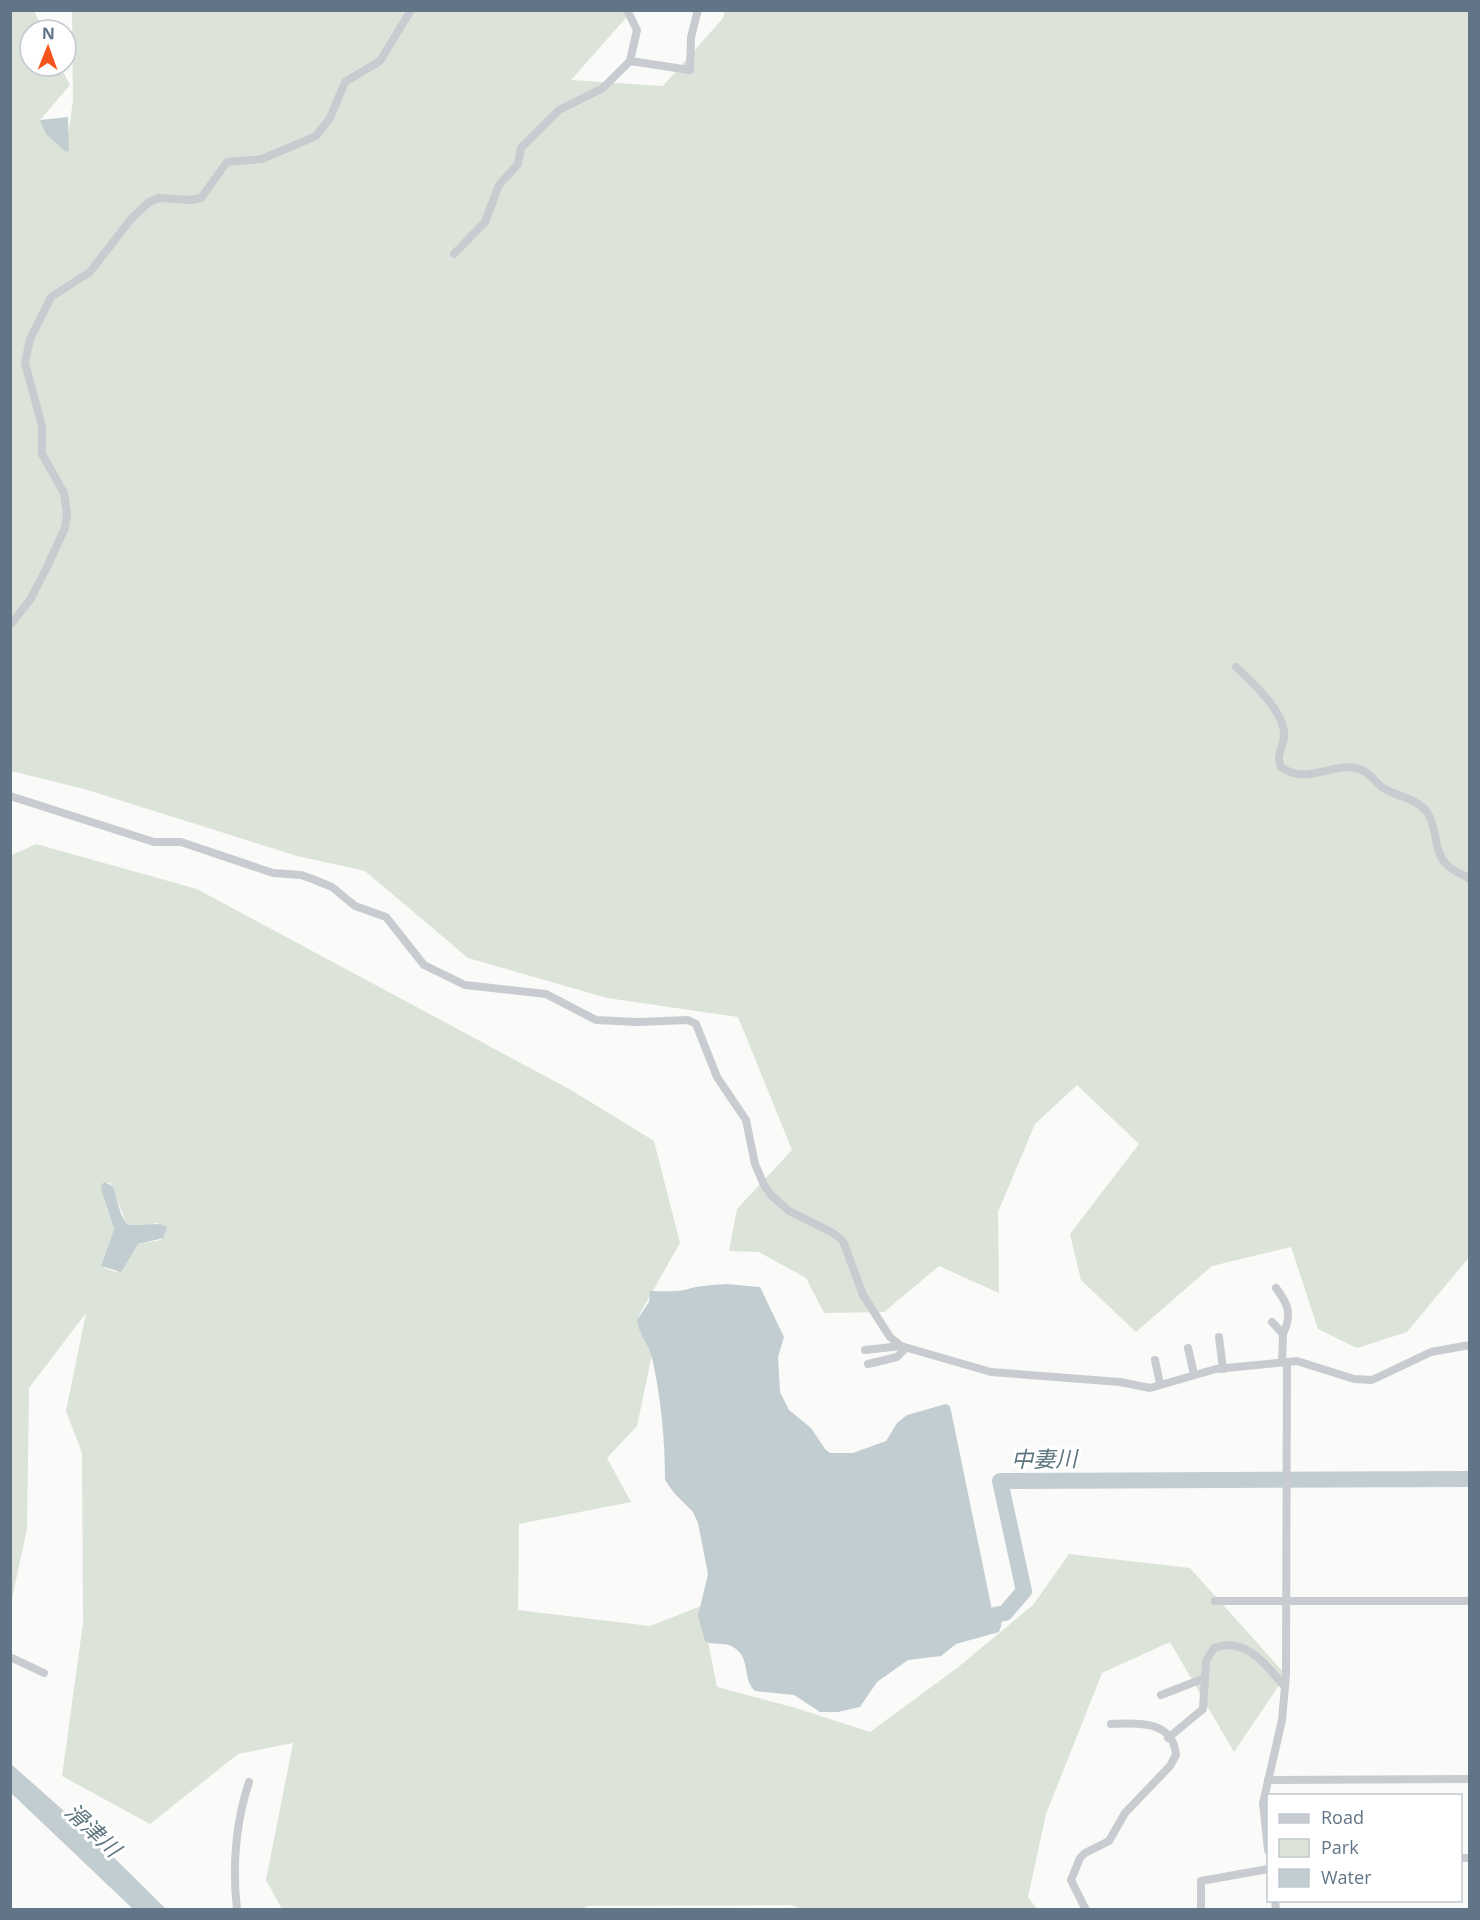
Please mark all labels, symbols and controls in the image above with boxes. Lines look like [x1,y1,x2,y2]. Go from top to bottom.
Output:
north arrow [18,18,78,78]
text: N [42,22,55,44]
water label: 中妻川 [1011,1442,1079,1474]
legend [1267,1794,1462,1902]
water label: 滑津川 [59,1796,130,1864]
text: Road [1321,1805,1364,1829]
text: Park [1321,1835,1359,1859]
text: Water [1321,1865,1372,1889]

